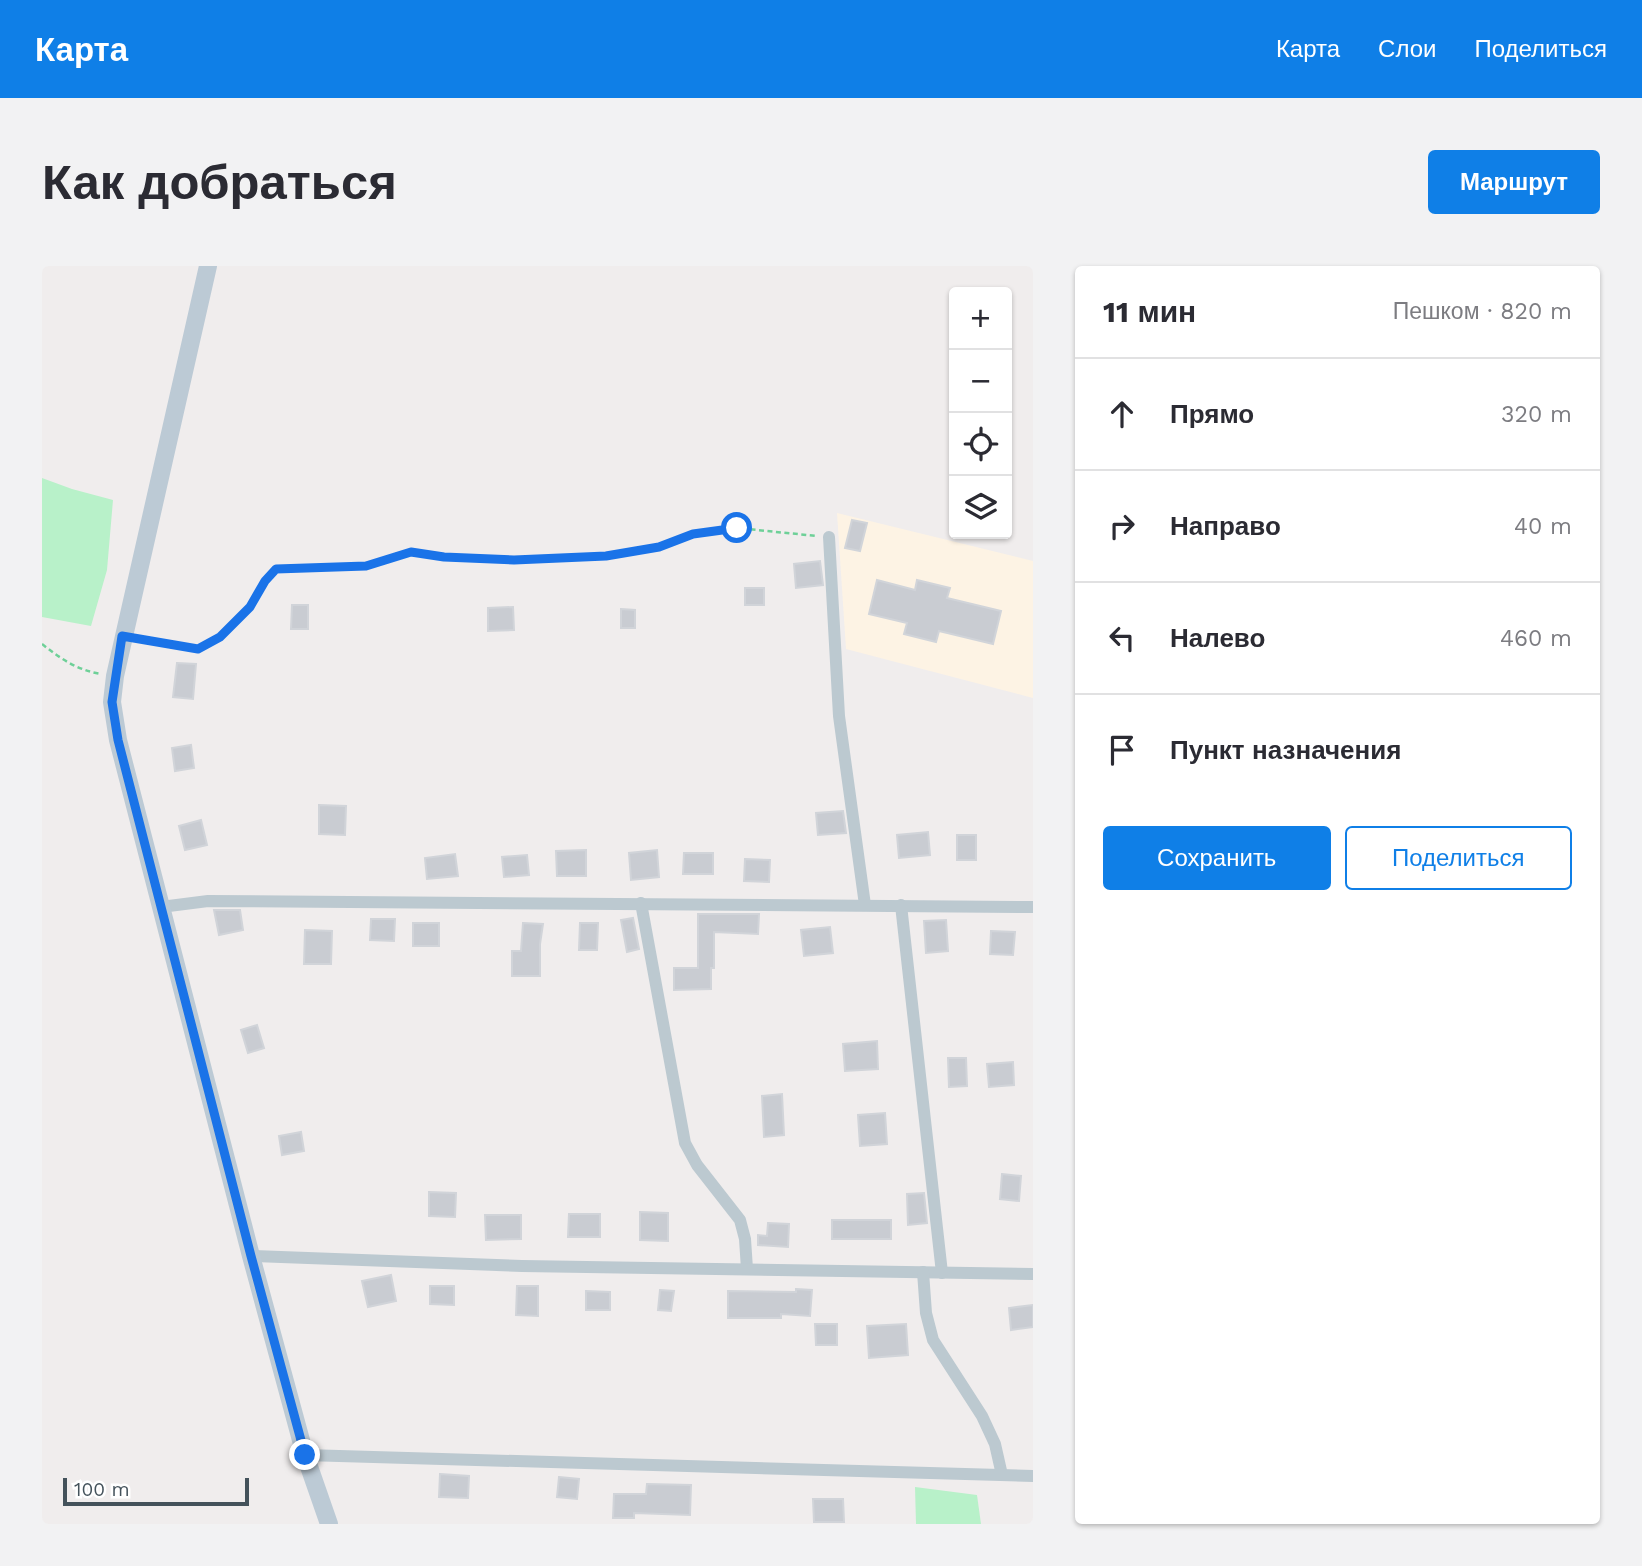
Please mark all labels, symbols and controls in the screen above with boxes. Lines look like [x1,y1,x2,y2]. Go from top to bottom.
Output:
text: Карта [35,30,128,69]
text: Карта [1276,35,1340,63]
text: Слои [1378,35,1436,63]
text: Поделиться [1474,35,1607,63]
button: Маршрут [1428,150,1600,214]
text: Как добраться [42,153,397,211]
map controls [949,287,1012,539]
button: + [949,287,1012,350]
text: 11 мин [1103,294,1196,329]
text: Пешком · 820 m [1393,298,1572,325]
button: − [949,350,1012,413]
icon: ahead [1103,395,1141,433]
text: Прямо [1170,399,1254,429]
text: 320 m [1501,401,1572,428]
button: locate [949,413,1012,476]
button: layers [949,476,1012,539]
icon: right [1103,507,1141,545]
text: Направо [1170,511,1281,541]
route start [721,512,752,543]
text: 40 m [1514,513,1572,540]
icon: left [1103,619,1141,657]
text: Налево [1170,623,1265,653]
text: 460 m [1500,625,1572,652]
icon: arrive [1103,731,1141,769]
text: Пункт назначения [1170,735,1401,765]
button: Сохранить [1103,826,1331,890]
button: Поделиться [1345,826,1572,890]
route end [289,1439,320,1470]
scale bar [63,1475,248,1507]
text: 100 m [74,1478,130,1501]

